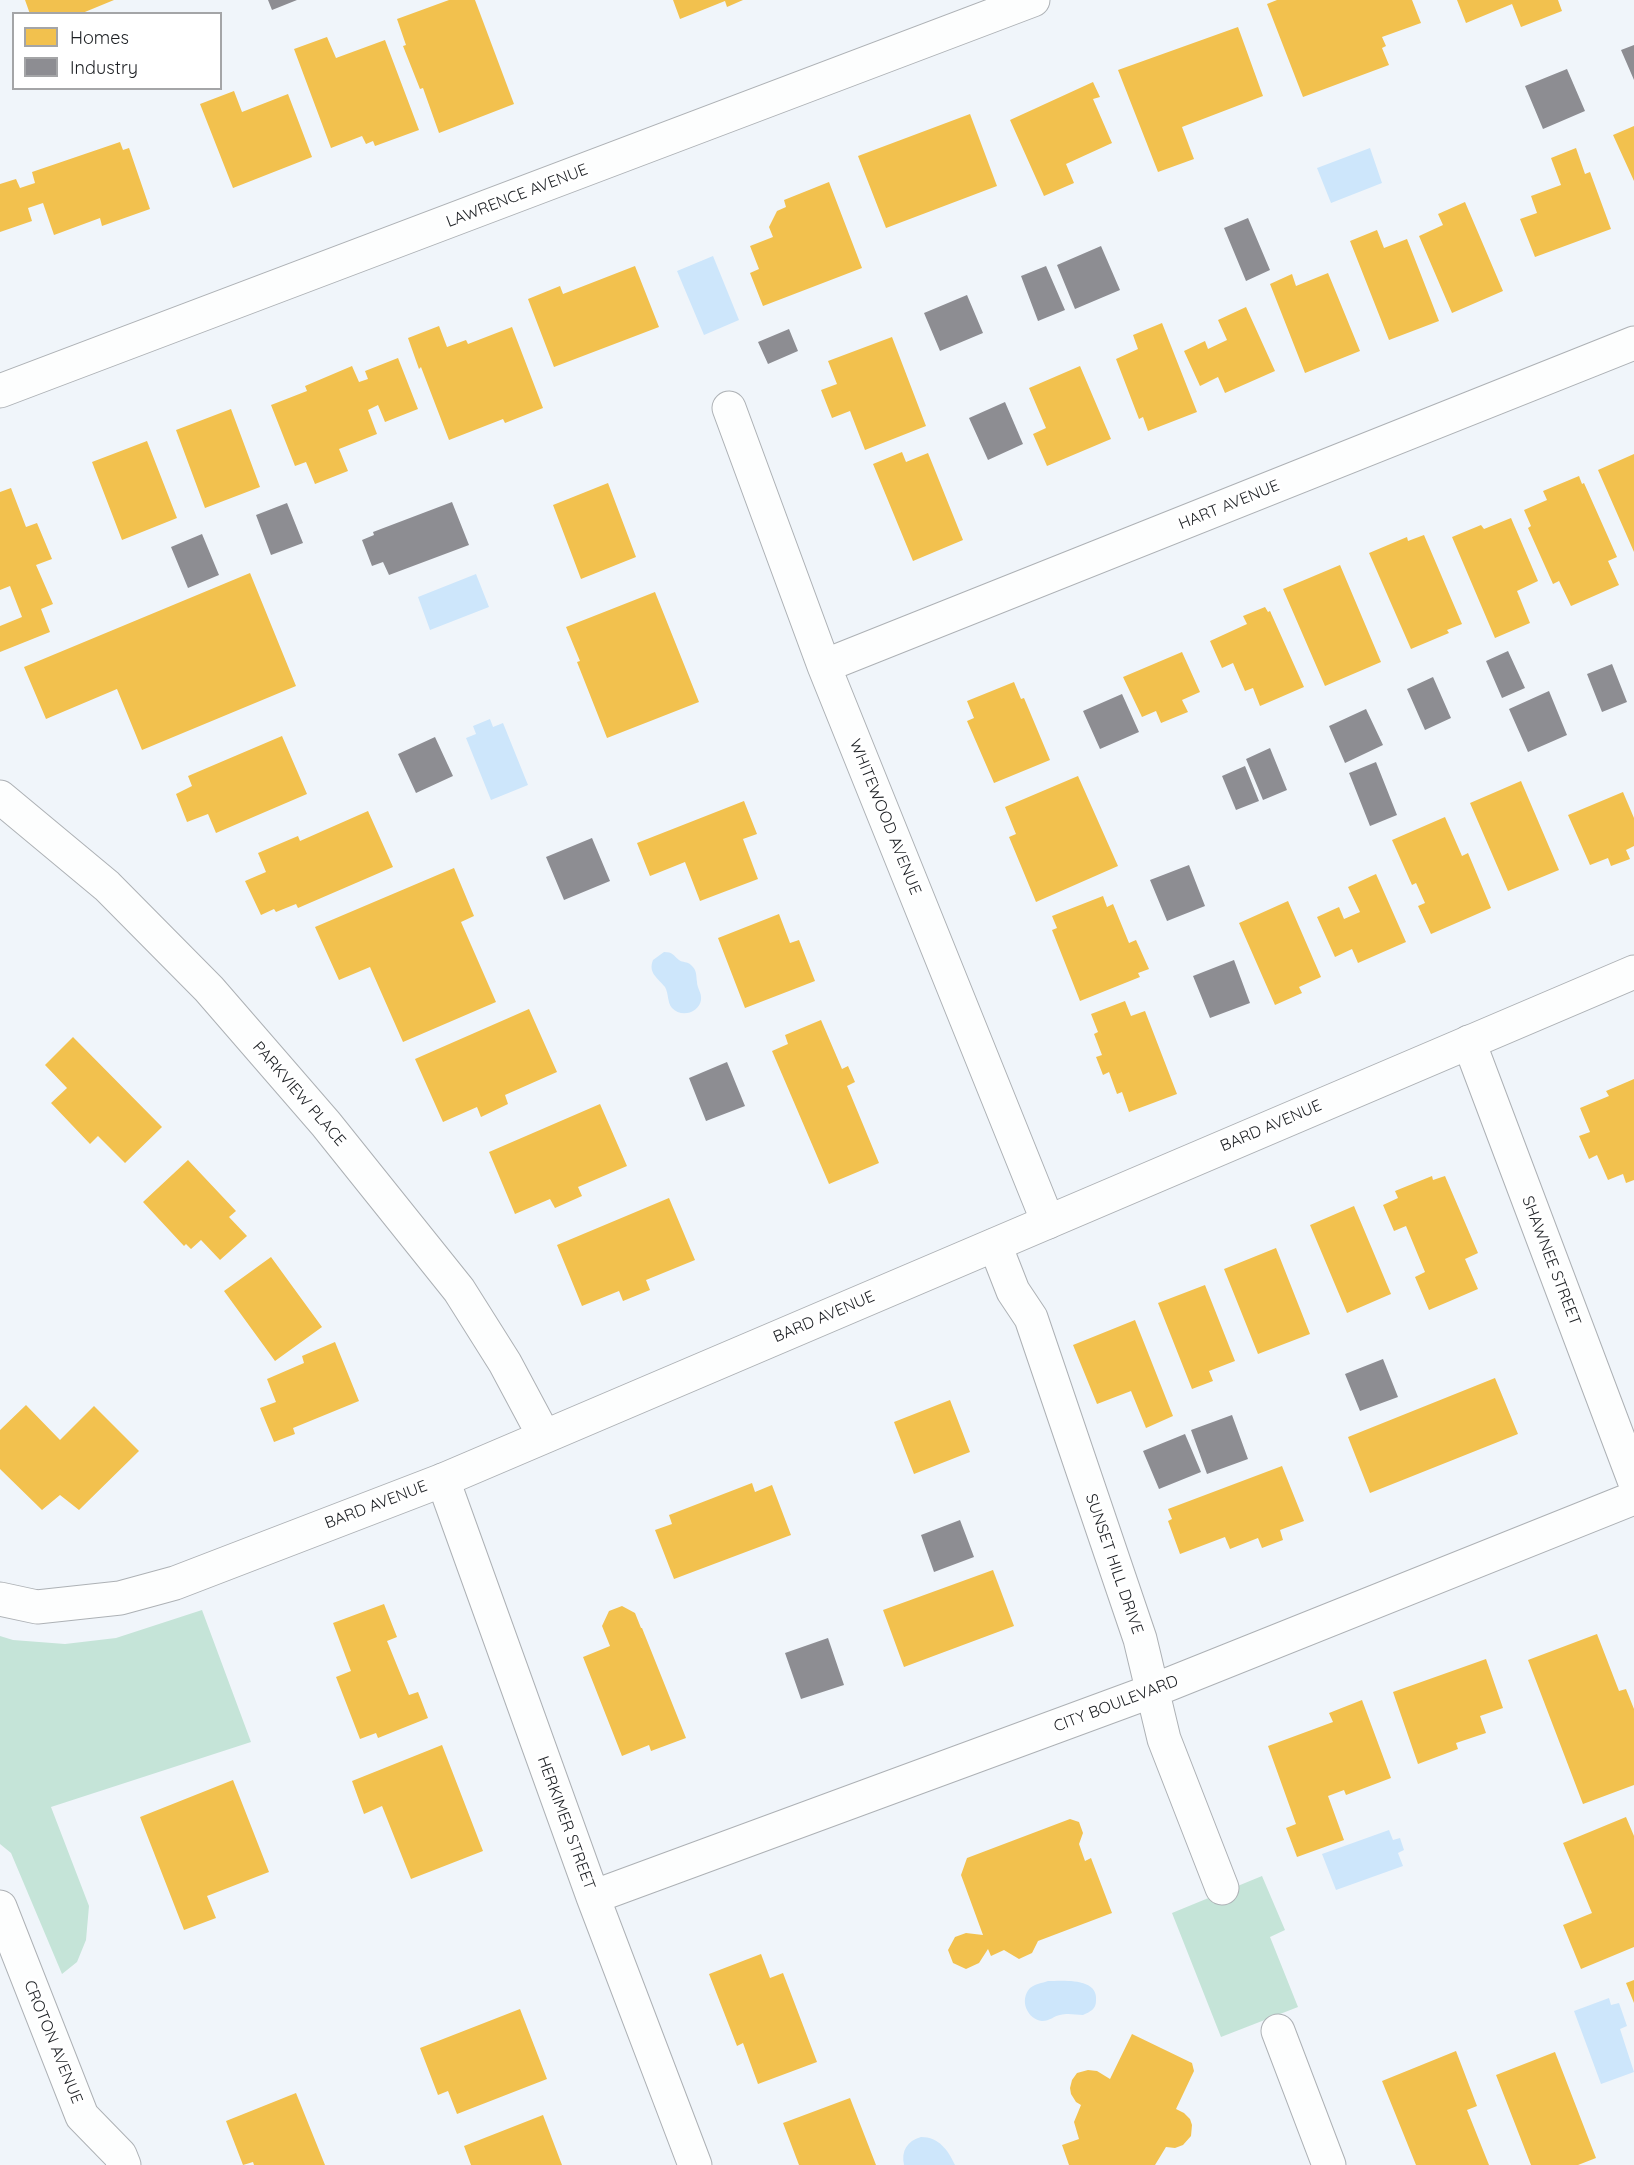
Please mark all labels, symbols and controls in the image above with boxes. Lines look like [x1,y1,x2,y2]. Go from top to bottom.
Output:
legend [12,12,222,90]
text: Homes [70,26,129,49]
text: Industry [70,56,138,79]
street label: LAWRENCE AVENUE [444,160,590,232]
street label: HART AVENUE [1176,476,1282,534]
street label: WHITEWOOD AVENUE [845,736,925,898]
street label: PARKVIEW PLACE [248,1038,350,1150]
street label: BARD AVENUE [1217,1096,1325,1156]
street label: SHAWNEE STREET [1517,1193,1585,1329]
street label: BARD AVENUE [770,1287,878,1347]
street label: BARD AVENUE [322,1477,430,1533]
street label: SUNSET HILL DRIVE [1081,1491,1147,1637]
street label: CITY BOULEVARD [1051,1671,1181,1737]
street label: HERKIMER STREET [533,1754,599,1892]
street label: CROTON AVENUE [20,1978,86,2106]

